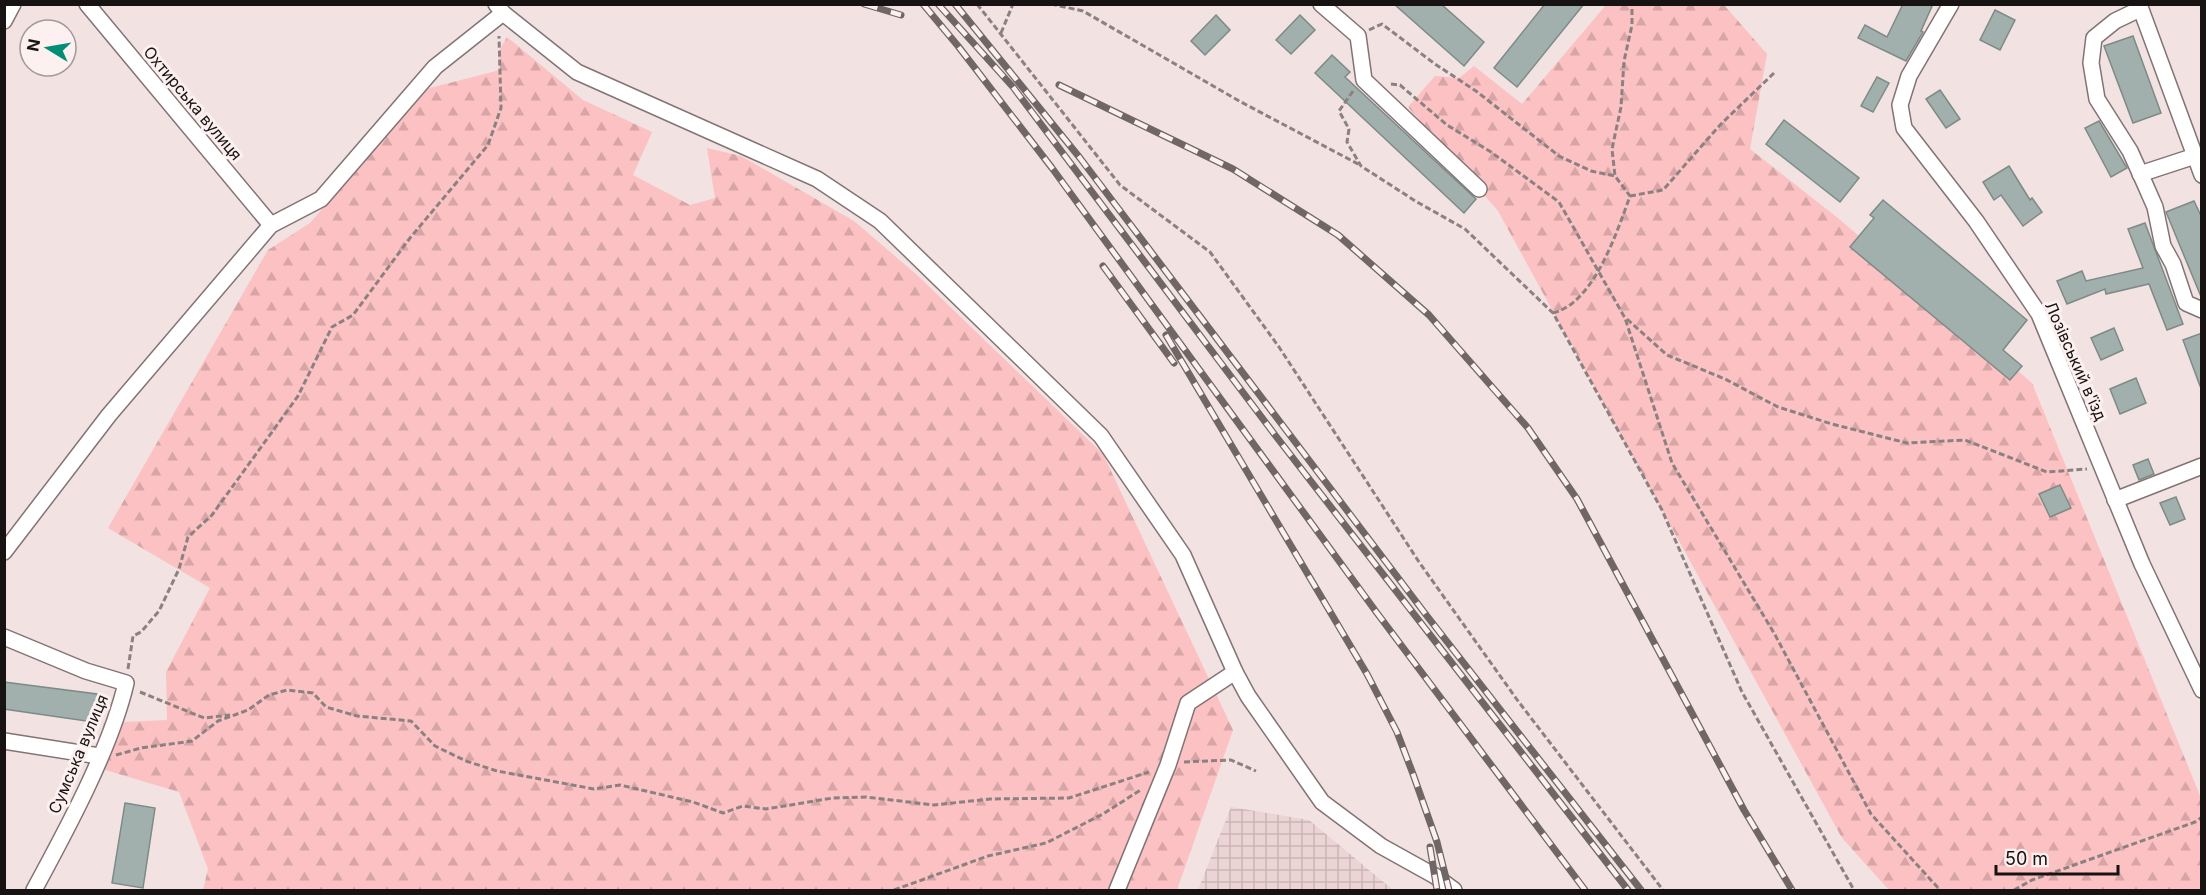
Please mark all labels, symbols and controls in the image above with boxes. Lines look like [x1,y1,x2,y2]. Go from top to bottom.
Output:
north arrow [18,18,78,78]
text: N [22,37,44,53]
street label: Охтирська вулиця [139,42,247,164]
street label: Лозівський в'їзд [2041,298,2111,424]
street label: Сумська вулиця [44,691,112,817]
scale bar [1996,838,2118,876]
text: 50 m [2005,848,2048,869]

